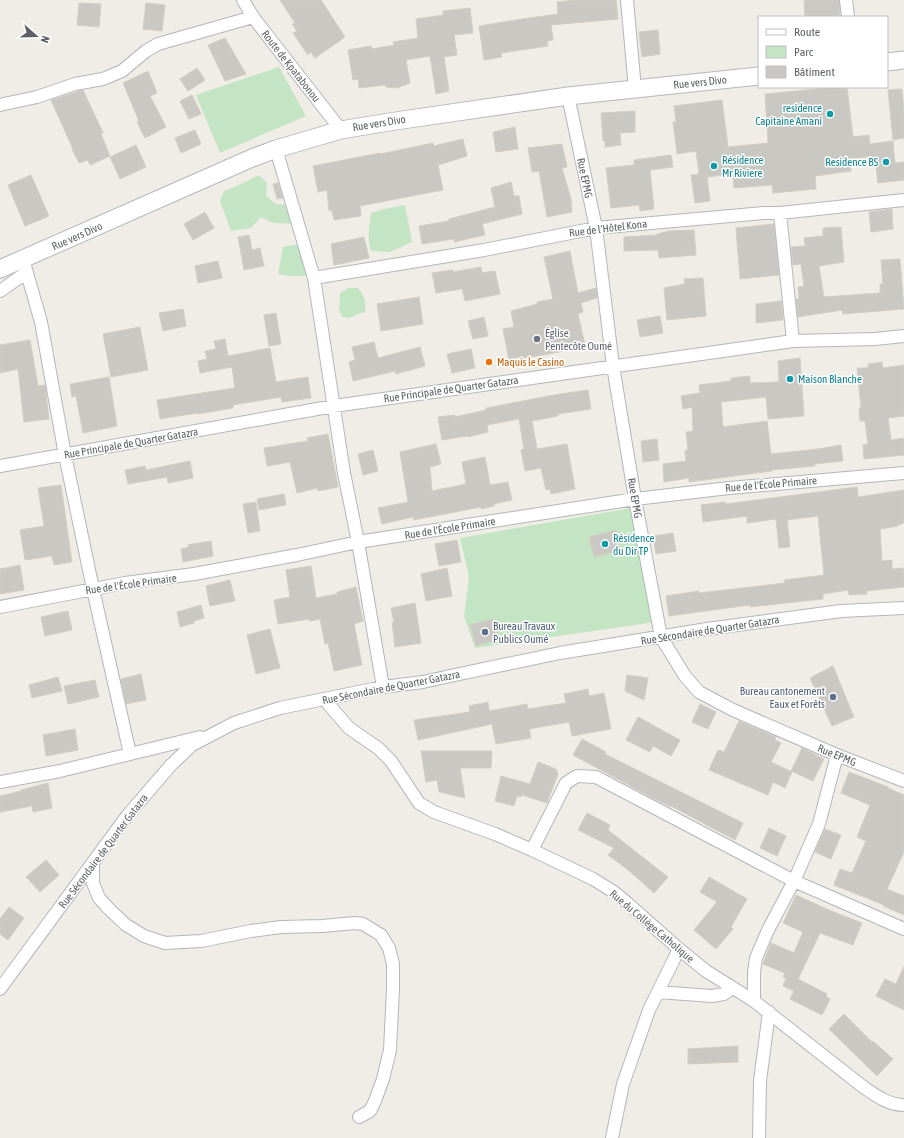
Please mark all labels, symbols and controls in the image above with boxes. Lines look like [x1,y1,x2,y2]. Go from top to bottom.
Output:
north arrow [16,16,56,56]
legend [758,16,888,88]
text: Route [794,25,820,39]
street label: Route de Kpatabonou [259,28,323,104]
text: N [39,34,52,45]
text: Parc [794,45,814,59]
text: Bâtiment [794,65,835,79]
street label: Rue vers Divo [673,73,727,91]
place label: residence Capitaine Amani [755,102,822,127]
marker: residence Capitaine Amani [825,109,835,119]
street label: Rue vers Divo [352,113,406,133]
place label: Résidence Mr Riviere [722,154,764,179]
place label: Residence BS [825,156,878,168]
street label: Rue EPMG [575,157,595,199]
marker: Residence BS [881,157,891,167]
marker: Résidence Mr Riviere [709,161,719,171]
street label: Rue de l'Hôtel Kona [568,217,648,239]
street label: Rue vers Divo [50,220,104,252]
place label: Église Pentecôte Oumé [545,327,612,352]
marker: Église Pentecôte Oumé [532,334,542,344]
place label: Maquis le Casino [497,356,564,368]
marker: Maquis le Casino [484,357,494,367]
place label: Maison Blanche [798,373,862,385]
street label: Rue Principale de Quarter Gatazra [383,374,519,404]
marker: Maison Blanche [785,374,795,384]
street label: Rue Principale de Quarter Gatazra [63,425,199,461]
street label: Rue de l'École Primaire [725,474,817,494]
street label: Rue EPMG [626,477,644,519]
street label: Rue de l'École Primaire [404,515,496,541]
place label: Résidence du Dir TP [613,532,655,557]
marker: Résidence du Dir TP [600,539,610,549]
street label: Rue de l'École Primaire [85,572,177,596]
street label: Rue Sécondaire de Quarter Gatazra [640,613,780,647]
place label: Bureau Travaux Publics Oumé [493,620,556,645]
marker: Bureau Travaux Publics Oumé [480,627,490,637]
street label: Rue Sécondaire de Quarter Gatazra [321,668,461,706]
place label: Bureau cantonement Eaux et Forêts [740,685,825,710]
marker: Bureau cantonement Eaux et Forêts [828,692,838,702]
street label: Rue EPMG [816,742,858,768]
street label: Rue Sécondaire de Quarter Gatazra [56,792,150,910]
street label: Rue du Collège Catholique [608,887,696,965]

